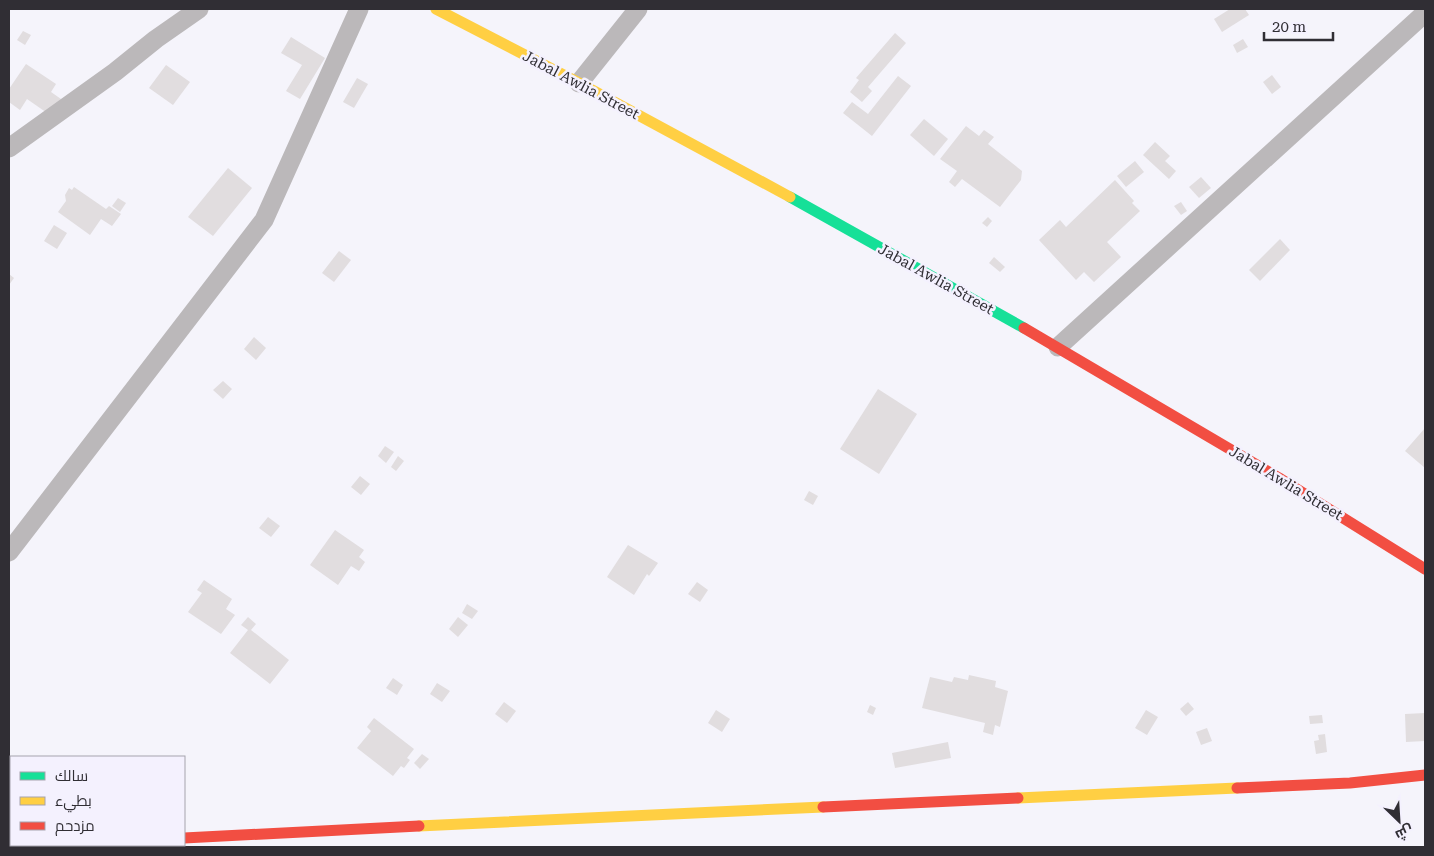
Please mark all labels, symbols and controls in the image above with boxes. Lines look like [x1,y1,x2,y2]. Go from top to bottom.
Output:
scale bar [1264,10,1333,42]
text: 20 m [1272,18,1307,36]
street label: Jabal Awlia Street [520,47,643,123]
street label: Jabal Awlia Street [875,240,997,318]
street label: Jabal Awlia Street [1226,442,1346,524]
legend [10,756,185,846]
text: سالك [55,767,88,785]
text: بطيء [55,792,92,813]
north arrow [1374,796,1424,846]
text: مزدحم [55,817,95,836]
text: ش [1393,821,1416,844]

